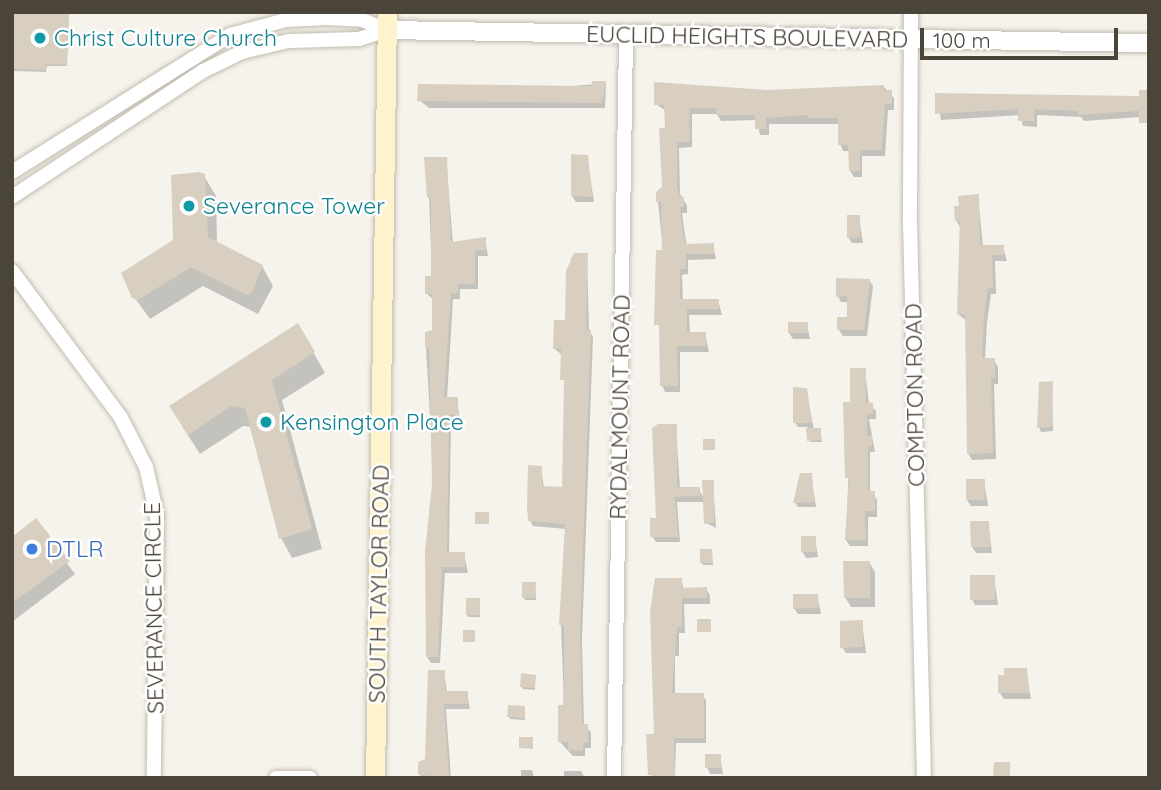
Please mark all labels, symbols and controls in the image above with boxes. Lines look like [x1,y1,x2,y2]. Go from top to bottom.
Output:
scale bar [923,14,1121,58]
street label: EUCLID HEIGHTS BOULEVARD [586,20,908,54]
place label: Christ Culture Church [54,24,277,52]
text: 100 m [933,27,991,53]
marker: Christ Culture Church [32,30,48,46]
place label: Severance Tower [203,192,385,220]
marker: Severance Tower [181,198,197,214]
street label: RYDALMOUNT ROAD [604,294,636,520]
street label: COMPTON ROAD [900,303,930,487]
place label: Kensington Place [280,408,464,436]
marker: Kensington Place [258,414,274,430]
street label: SOUTH TAYLOR ROAD [363,464,395,704]
street label: SEVERANCE CIRCLE [138,502,170,714]
place label: DTLR [46,535,104,563]
marker: DTLR [24,541,40,557]

